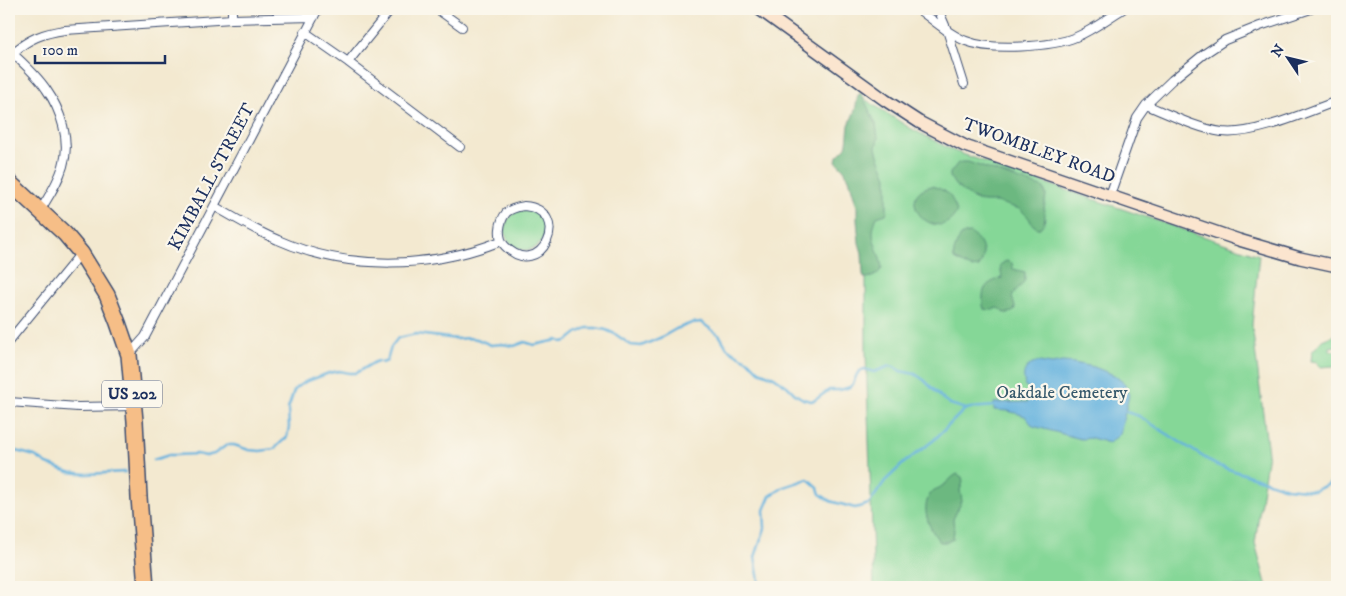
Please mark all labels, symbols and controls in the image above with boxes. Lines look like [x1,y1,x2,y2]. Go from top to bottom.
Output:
scale bar [35,32,165,64]
north arrow [1264,32,1314,82]
text: 100 m [42,41,78,60]
text: N [1267,41,1289,61]
street label: KIMBALL STREET [164,99,260,254]
street label: TWOMBLEY ROAD [960,113,1118,189]
road number: US 202 [102,380,162,408]
park label: Oakdale Cemetery [996,382,1128,404]

